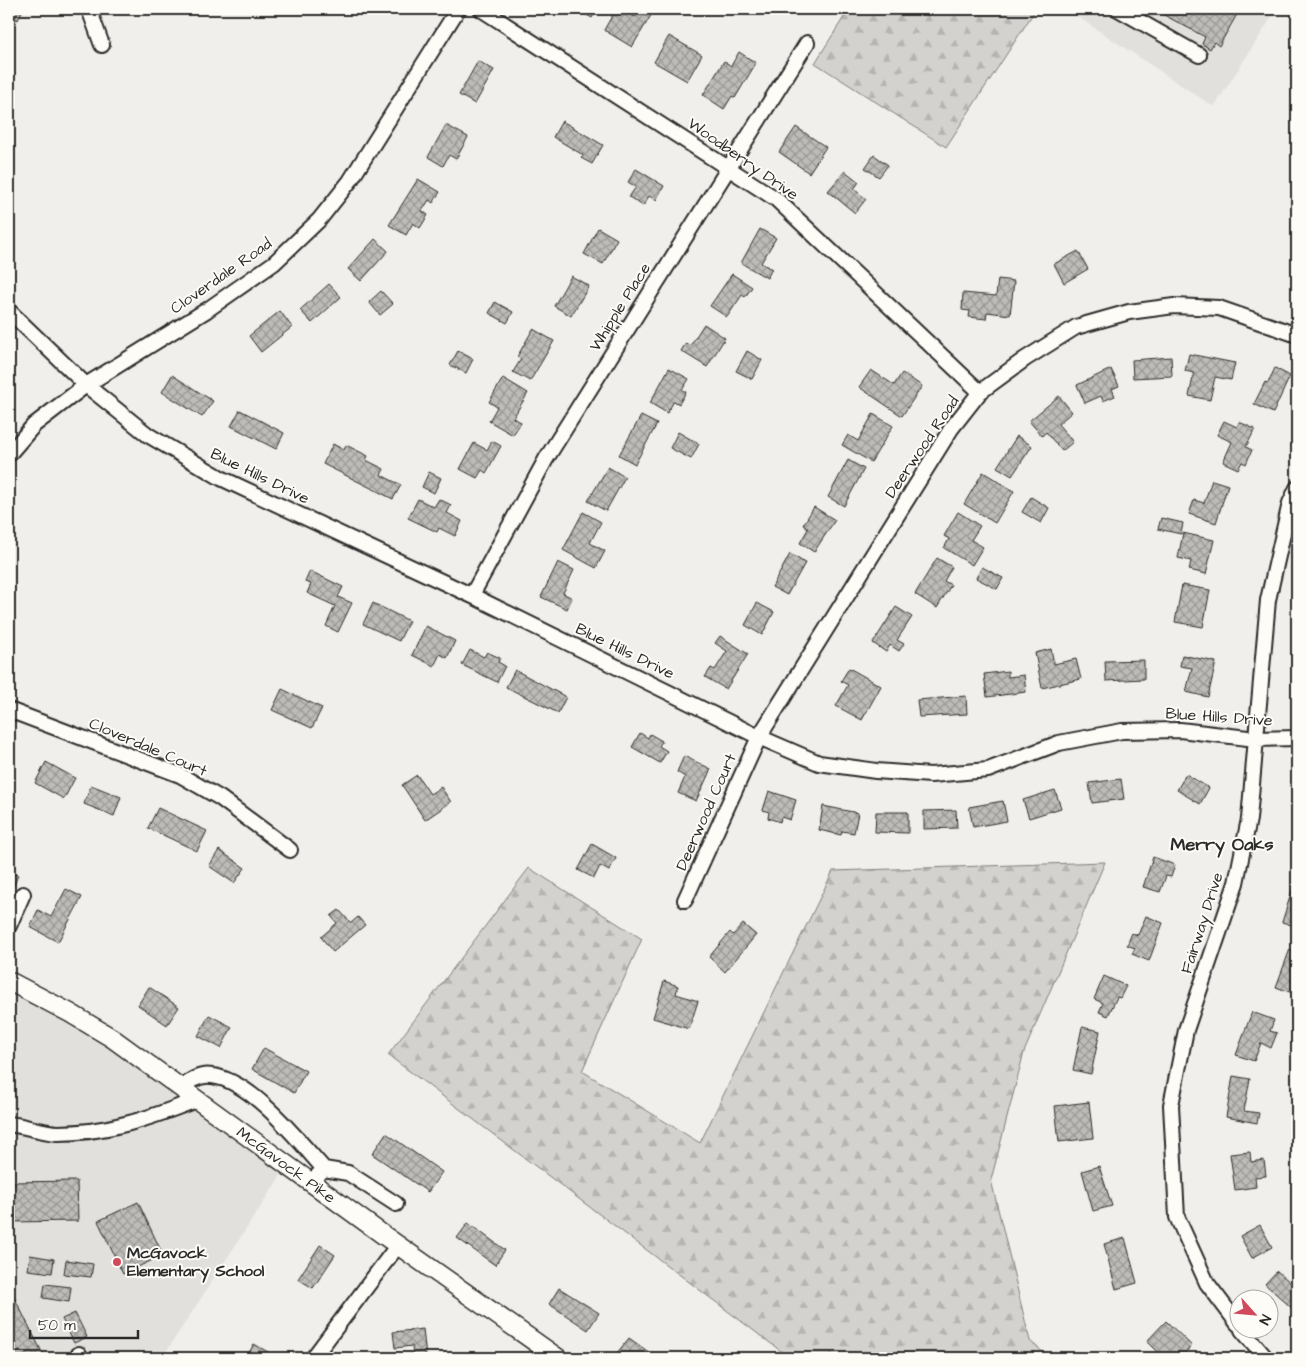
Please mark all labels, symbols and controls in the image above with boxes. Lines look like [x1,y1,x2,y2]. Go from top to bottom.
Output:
street label: Woodberry Drive [683,113,803,206]
street label: Cloverdale Road [166,233,276,319]
street label: Whipple Place [584,258,656,355]
street label: Deerwood Road [880,392,964,502]
street label: Blue Hills Drive [207,443,313,510]
street label: Blue Hills Drive [572,618,678,685]
street label: Blue Hills Drive [1165,702,1274,732]
street label: Cloverdale Court [86,712,211,782]
street label: Deerwood Court [670,750,742,874]
district label: Merry Oaks [1171,832,1273,858]
street label: Fairway Drive [1175,869,1230,977]
street label: McGavock Pike [232,1122,340,1209]
place label: McGavock Elementary School [127,1242,265,1283]
marker: McGavock Elementary School [111,1256,123,1268]
north arrow [1228,1290,1278,1340]
scale bar [30,1307,138,1339]
text: N [1254,1311,1276,1328]
text: 50 m [38,1315,76,1336]

